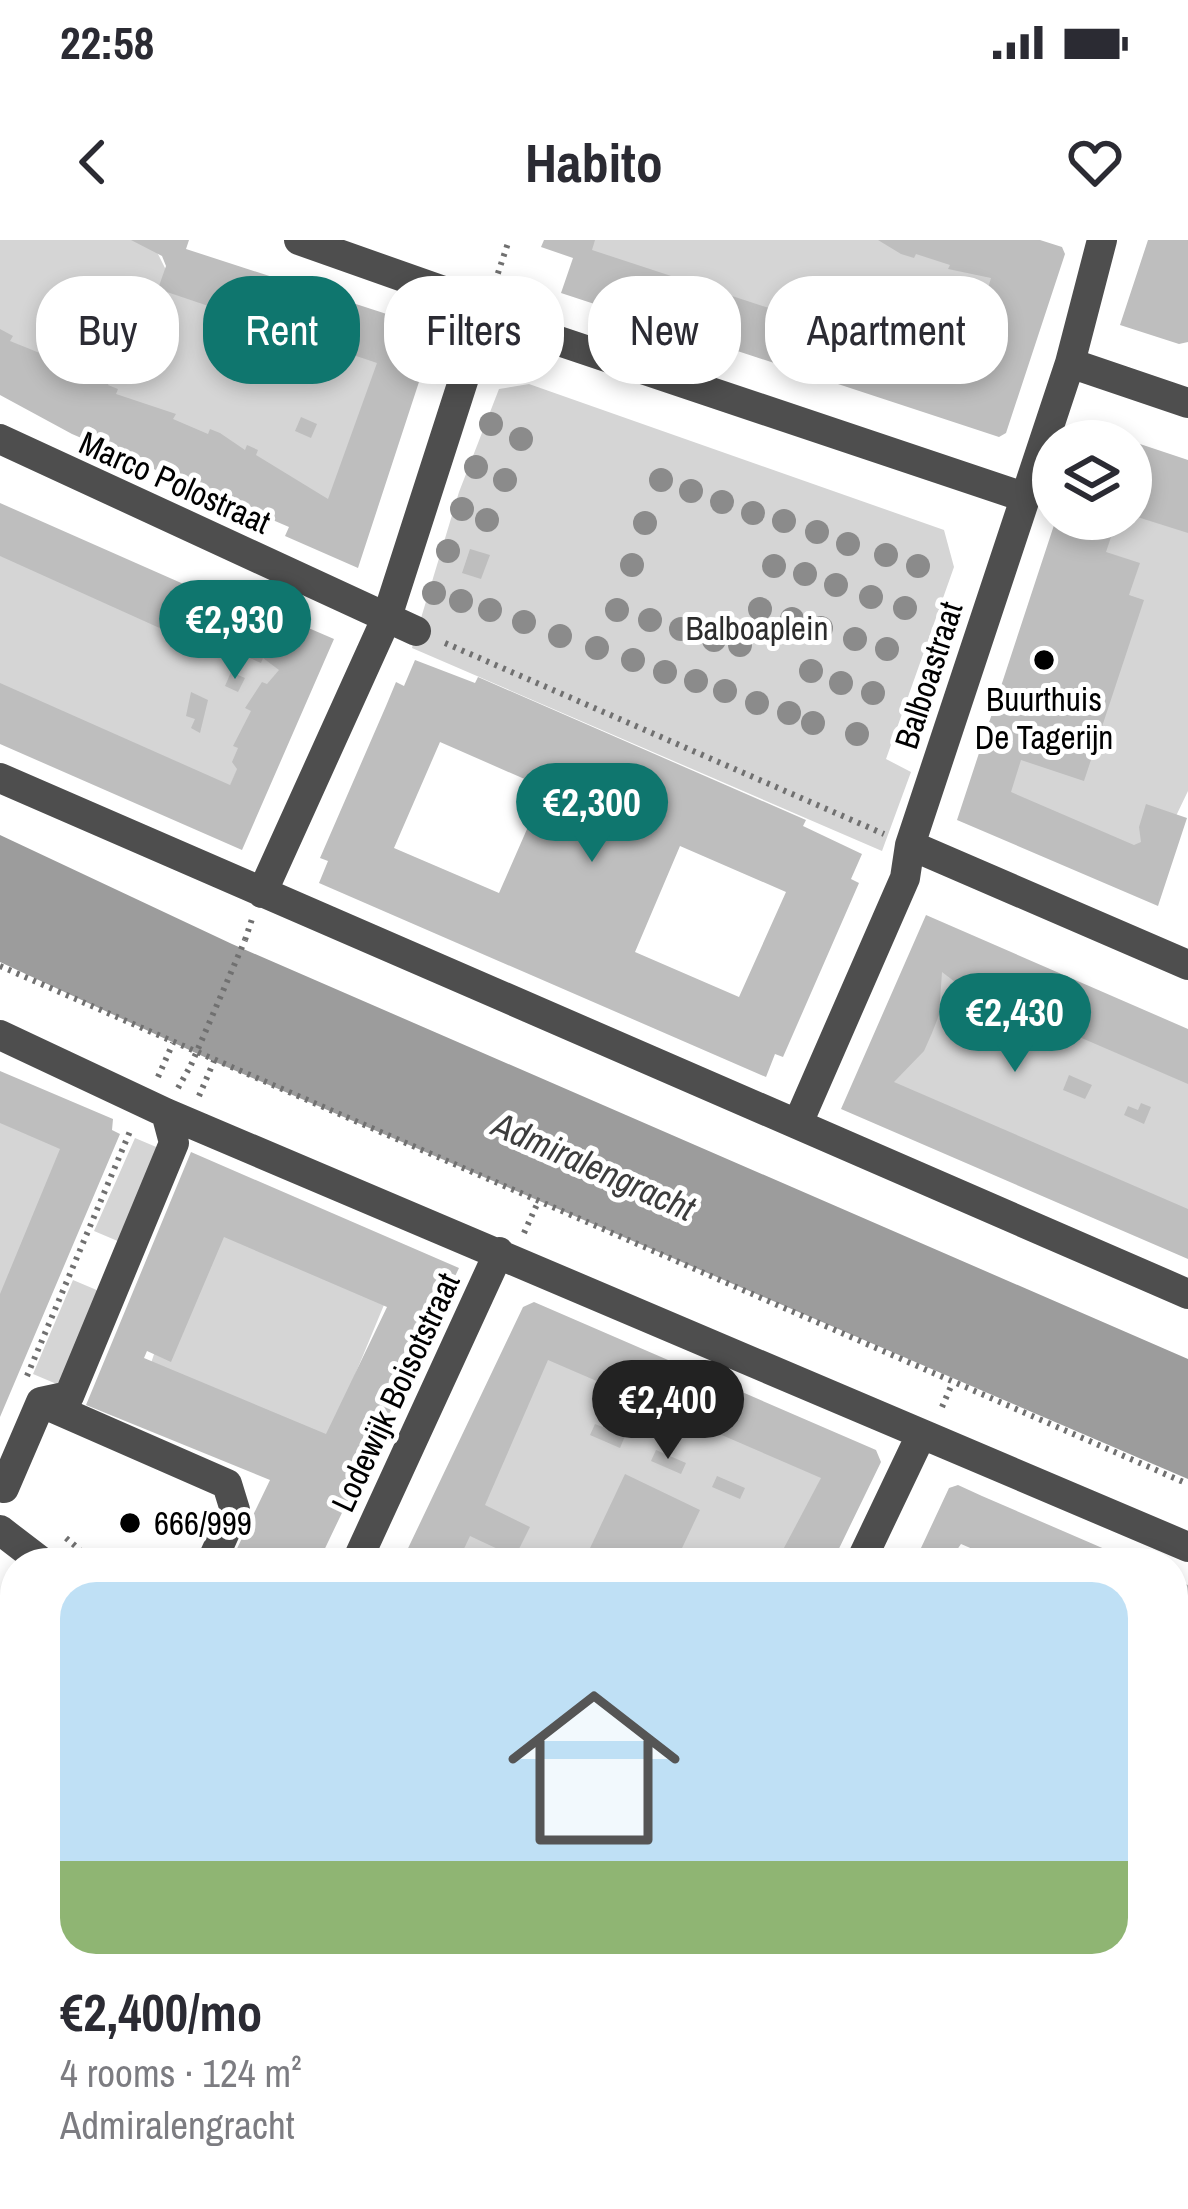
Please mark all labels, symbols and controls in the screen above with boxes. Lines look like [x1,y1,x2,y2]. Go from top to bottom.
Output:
text: 22:58 [60,12,154,73]
text: Habito [525,126,663,199]
icon: back [60,129,126,195]
icon: heart [1062,129,1128,195]
chip: Buy [36,276,179,384]
chip: Rent [203,276,360,384]
chip: Filters [384,276,564,384]
chip: New [588,276,741,384]
chip: Apartment [765,276,1008,384]
street label: Marco Polostraat [73,420,277,544]
map controls [1032,420,1152,540]
button: layers [1032,420,1152,540]
pin: €2,930 [137,580,333,682]
text: €2,930 [186,593,284,645]
street label: Balboastraat [884,596,972,754]
park label: Balboaplein [686,606,828,650]
marker: Buurthuis De Tagerijn [1031,647,1057,673]
place label: Buurthuis De Tagerijn [975,677,1113,759]
pin: €2,300 [494,763,690,865]
text: €2,300 [543,776,641,828]
pin: €2,430 [917,973,1113,1075]
text: €2,430 [966,986,1064,1038]
water label: Admiralengracht [483,1099,703,1232]
street label: Lodewijk Boisotstraat [320,1265,470,1519]
pin: €2,400 [570,1360,766,1462]
text: €2,400 [619,1373,717,1425]
place label: 666/999 [154,1501,252,1545]
marker: 666/999 [117,1510,143,1536]
icon: home [486,1660,702,1876]
text: €2,400/mo [60,1978,262,2047]
text: 4 rooms · 124 m² [60,2047,302,2099]
text: Admiralengracht [60,2099,295,2151]

